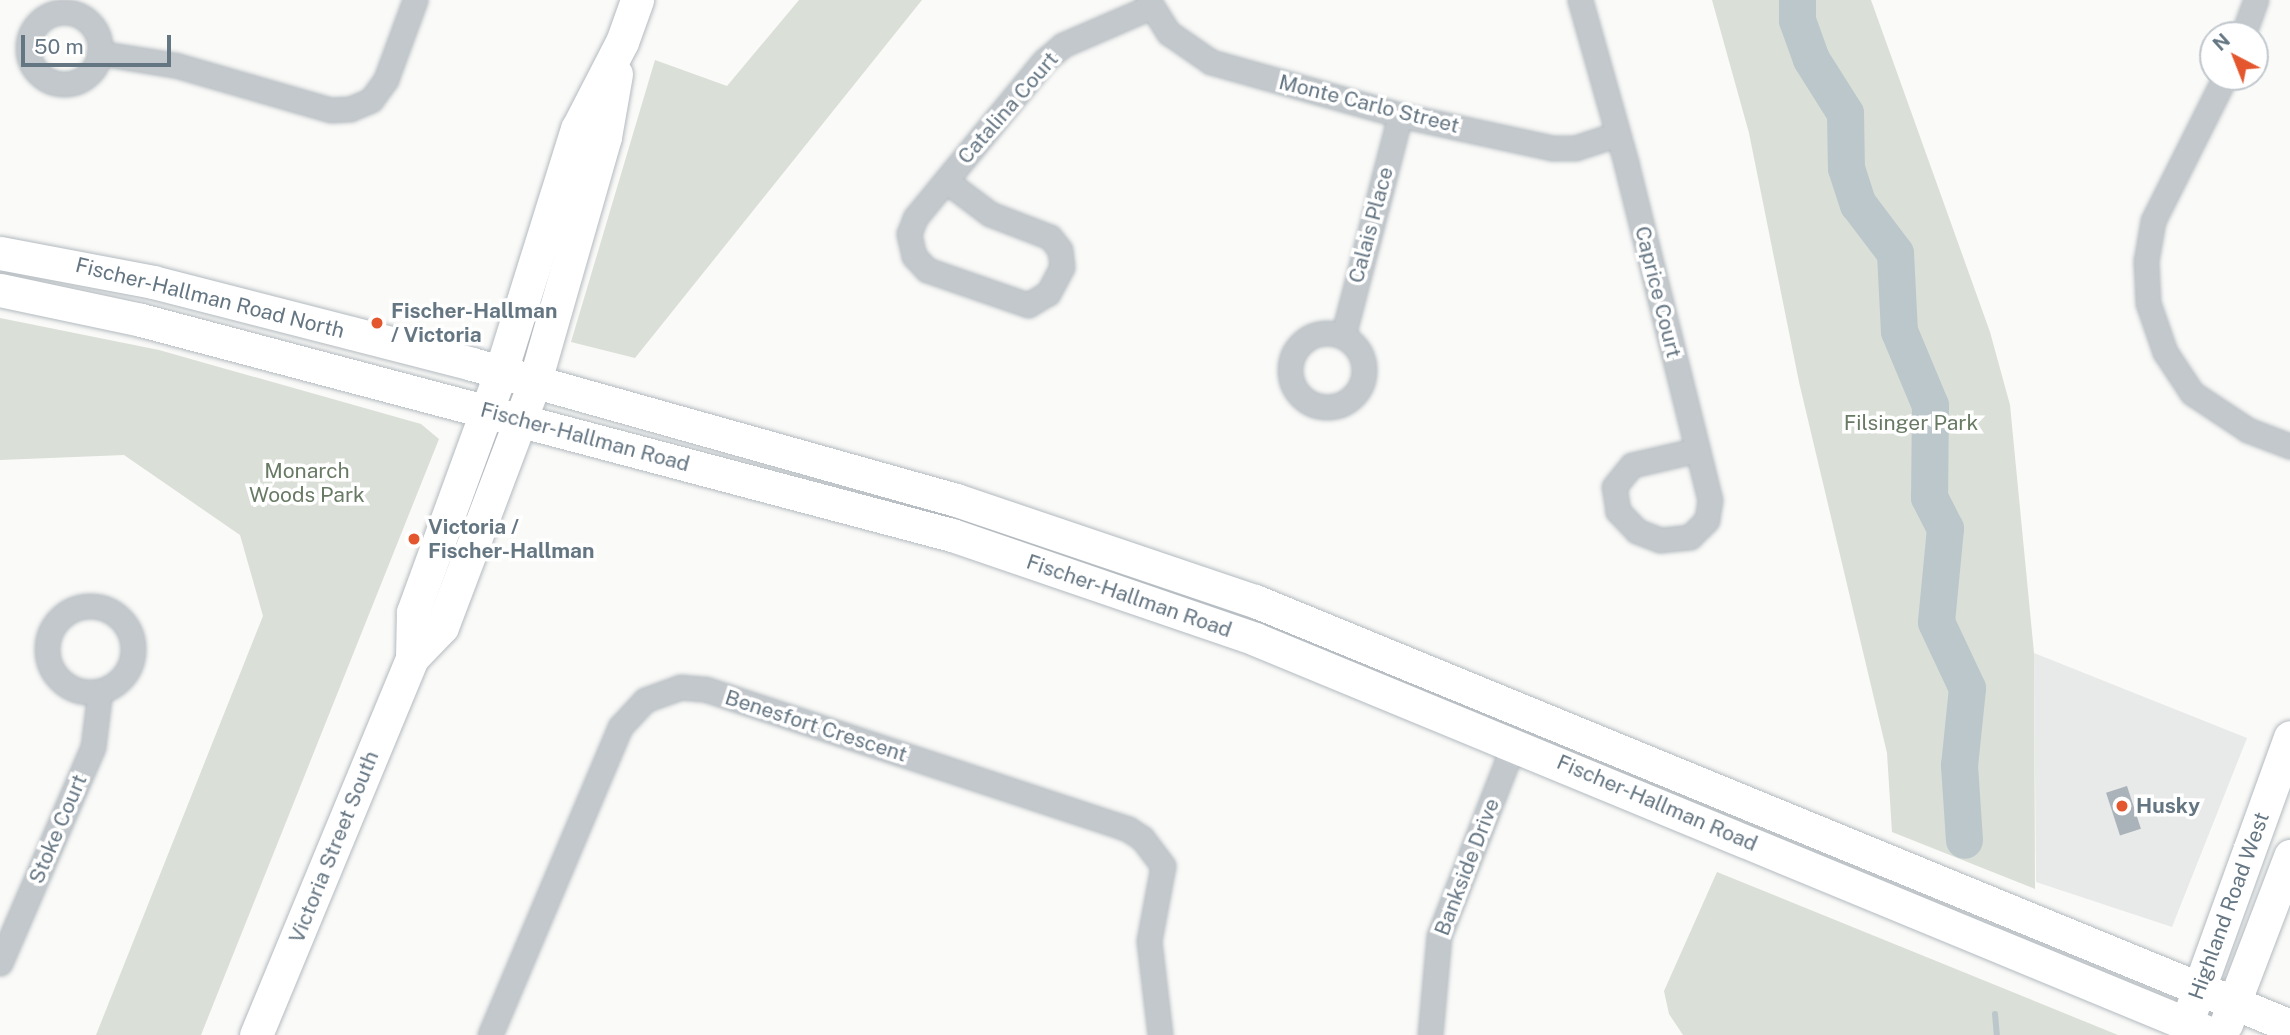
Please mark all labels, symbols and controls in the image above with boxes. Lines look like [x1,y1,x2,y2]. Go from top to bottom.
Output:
scale bar [24,21,175,65]
north arrow [2199,21,2269,91]
text: N [2208,29,2234,55]
text: 50 m [34,34,84,59]
street label: Catalina Court [952,47,1064,169]
street label: Monte Carlo Street [1276,69,1462,139]
street label: Calais Place [1343,164,1399,286]
street label: Caprice Court [1629,224,1687,360]
street label: Fischer-Hallman Road North [73,252,347,344]
place label: Fischer-Hallman / Victoria [391,298,557,348]
marker: Fischer-Hallman / Victoria [369,315,385,331]
street label: Fischer-Hallman Road [478,397,692,477]
park label: Filsinger Park [1844,410,1978,436]
park label: Monarch Woods Park [249,458,365,508]
place label: Victoria / Fischer-Hallman [428,514,594,564]
marker: Victoria / Fischer-Hallman [406,531,422,547]
street label: Fischer-Hallman Road [1023,549,1235,643]
street label: Benesfort Crescent [722,685,910,767]
street label: Victoria Street South [284,747,384,947]
street label: Fischer-Hallman Road [1553,749,1761,857]
street label: Stoke Court [24,771,92,887]
place label: Husky [2136,793,2200,819]
street label: Bankside Drive [1429,795,1505,939]
marker: Husky [2114,798,2130,814]
street label: Highland Road West [2183,809,2275,1003]

